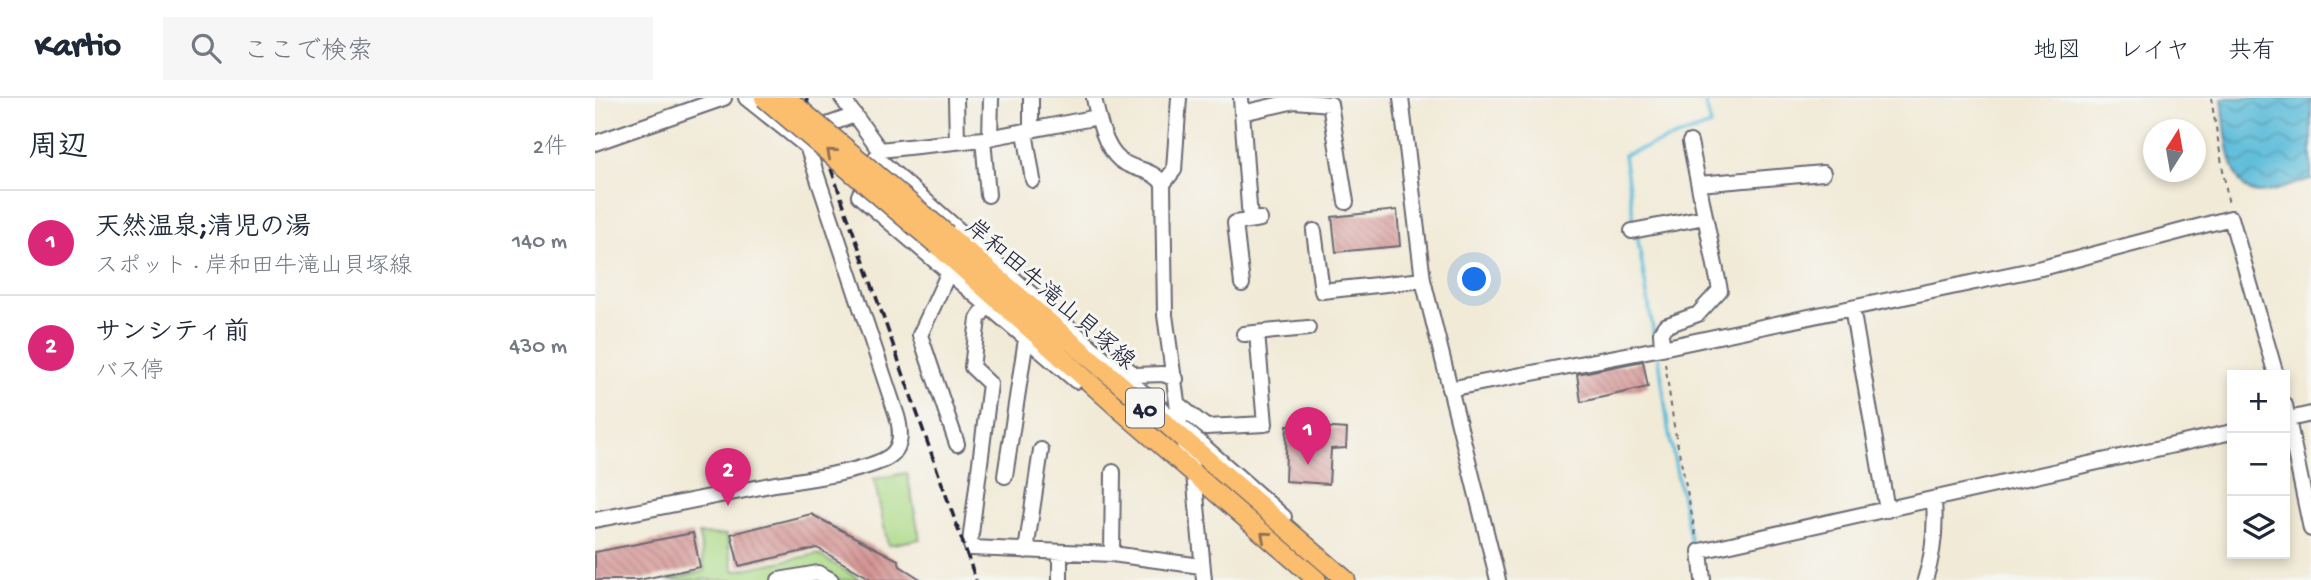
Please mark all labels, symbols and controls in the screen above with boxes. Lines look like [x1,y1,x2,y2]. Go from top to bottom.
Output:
search box [163,17,653,80]
text: Kartio [35,29,121,67]
icon: search [187,29,225,67]
text: ここで検索 [243,38,373,69]
text: 地図 [2033,38,2081,67]
text: レイヤ [2119,38,2190,67]
text: 共有 [2228,38,2276,67]
north arrow [2143,119,2206,182]
text: 周辺 [28,132,88,167]
text: 2件 [533,135,567,162]
one-way arrow [826,149,839,161]
street label: 岸和田牛滝山貝塚線 [958,213,1140,377]
text: 天然温泉;清児の湯 [95,214,311,245]
text: 1 [46,229,56,256]
text: 140 m [512,229,567,256]
text: スポット · 岸和田牛滝山貝塚線 [95,254,412,281]
your location [1457,262,1491,296]
text: サンシティ前 [95,319,249,350]
text: 2 [45,334,57,361]
text: 430 m [509,334,567,361]
text: バス停 [95,359,164,386]
map controls [2227,370,2290,559]
button: + [2227,370,2290,433]
road number: 40 [1126,388,1164,428]
pin: 1 [1285,407,1331,465]
button: − [2227,433,2290,496]
pin: 2 [705,448,751,506]
button: layers [2227,496,2290,559]
one-way arrow [1261,532,1274,544]

